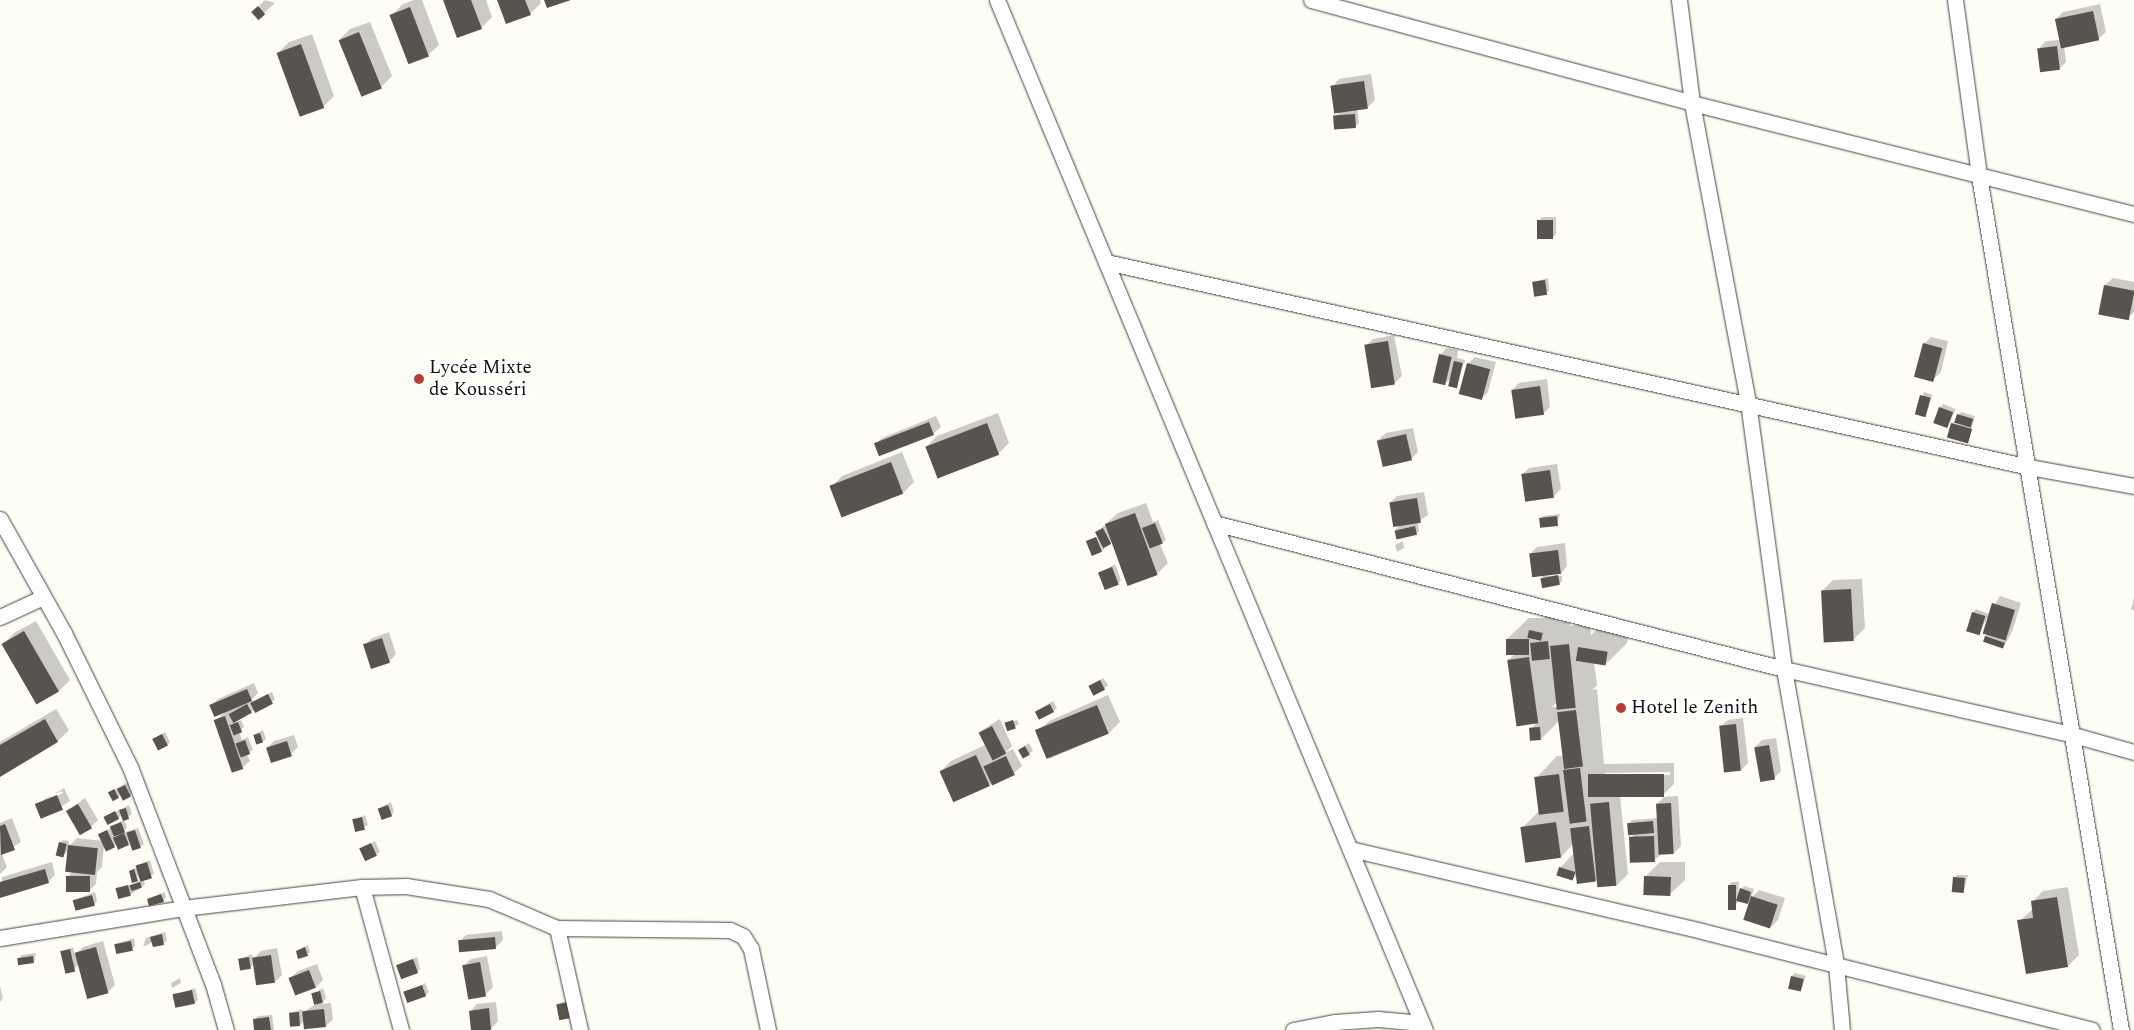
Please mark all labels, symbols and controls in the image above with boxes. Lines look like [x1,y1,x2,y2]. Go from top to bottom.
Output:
place label: Lycée Mixte de Kousséri [429,357,532,401]
marker: Lycée Mixte de Kousséri [413,373,425,385]
place label: Hotel le Zenith [1631,697,1758,719]
marker: Hotel le Zenith [1615,702,1627,714]

